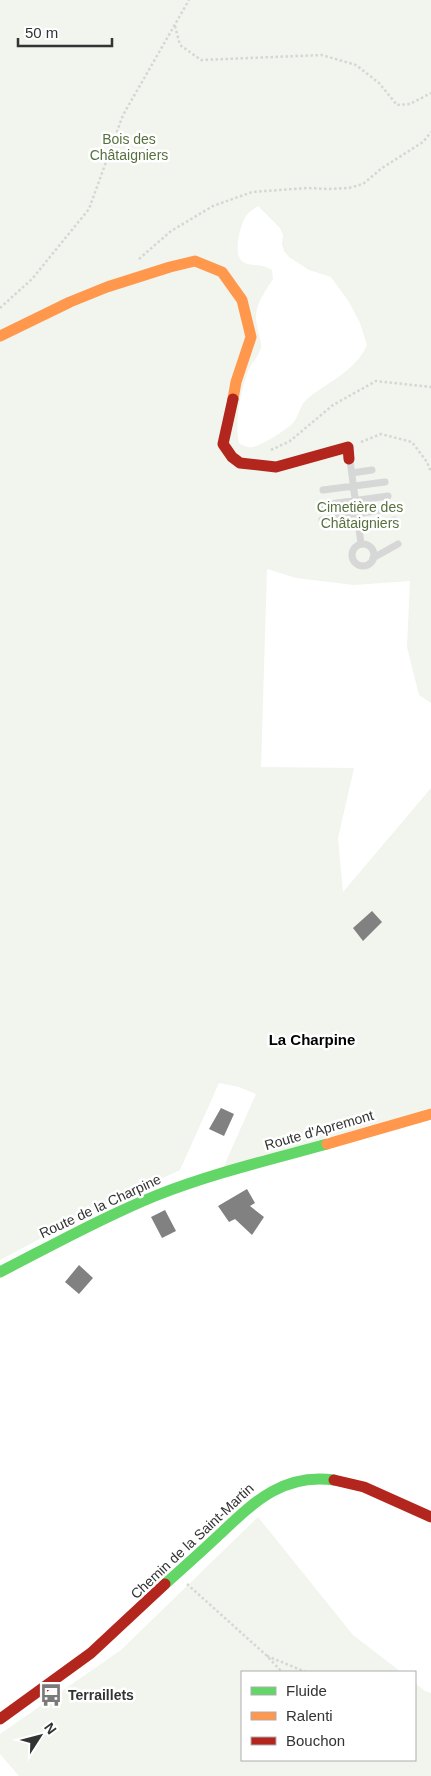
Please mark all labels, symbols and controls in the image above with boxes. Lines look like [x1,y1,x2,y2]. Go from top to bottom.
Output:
scale bar [18,15,111,47]
text: 50 m [25,24,58,41]
park label: Bois des Châtaigniers [90,131,168,163]
park label: Cimetière des Châtaigniers [317,499,403,531]
district label: La Charpine [269,1031,355,1048]
street label: Route d'Apremont [263,1107,375,1153]
street label: Route de la Charpine [37,1171,164,1241]
street label: Chemin de la Saint-Martin [127,1480,257,1602]
legend [241,1671,416,1761]
bus stop icon: Terraillets [38,1682,64,1708]
text: Fluide [286,1682,327,1699]
place label: Terraillets [68,1687,134,1703]
text: Ralenti [286,1707,333,1724]
north arrow [15,1711,65,1761]
text: N [41,1720,60,1737]
text: Bouchon [286,1732,345,1749]

